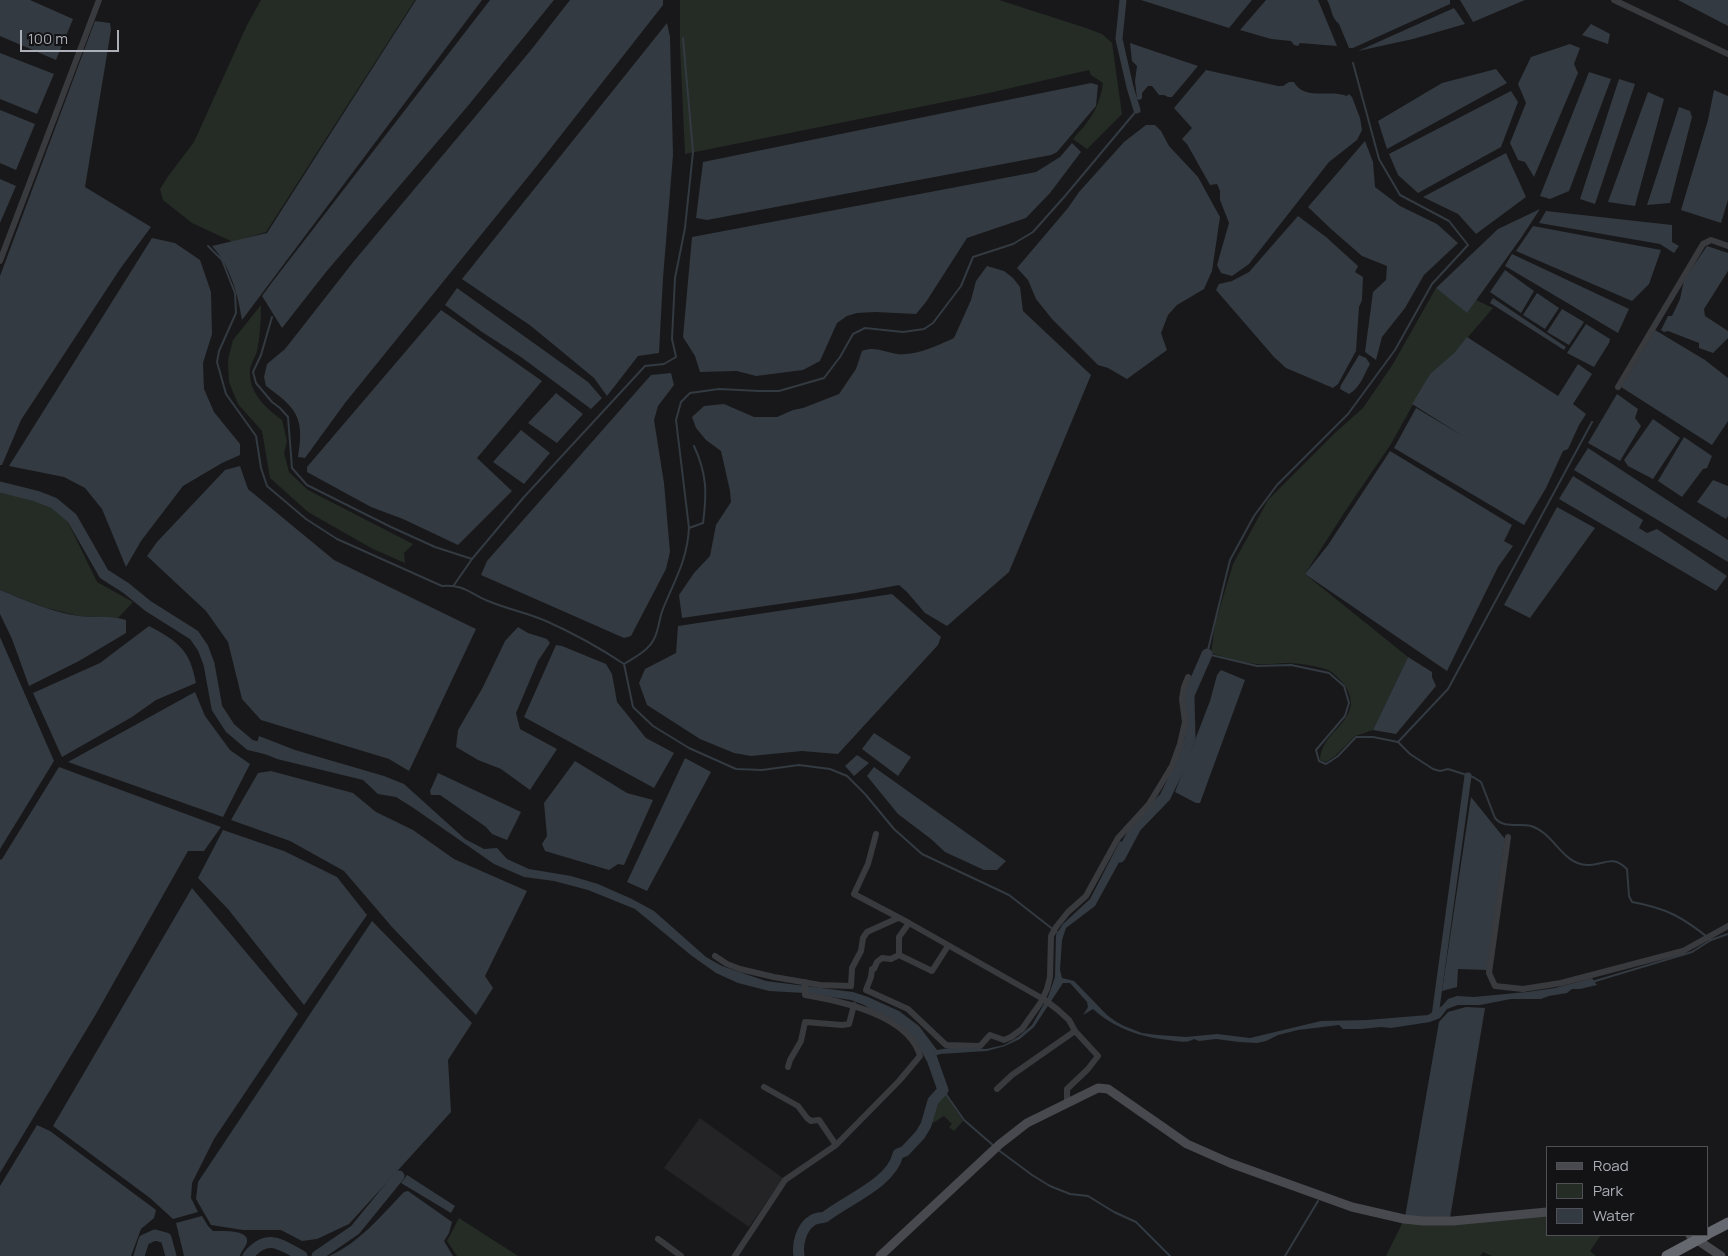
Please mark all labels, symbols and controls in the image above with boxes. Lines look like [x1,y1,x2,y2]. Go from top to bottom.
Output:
scale bar [22,20,121,52]
text: 100 m [28,28,68,49]
legend [1546,1146,1708,1236]
text: Road [1593,1155,1629,1176]
text: Park [1593,1180,1623,1201]
text: Water [1593,1205,1635,1226]

